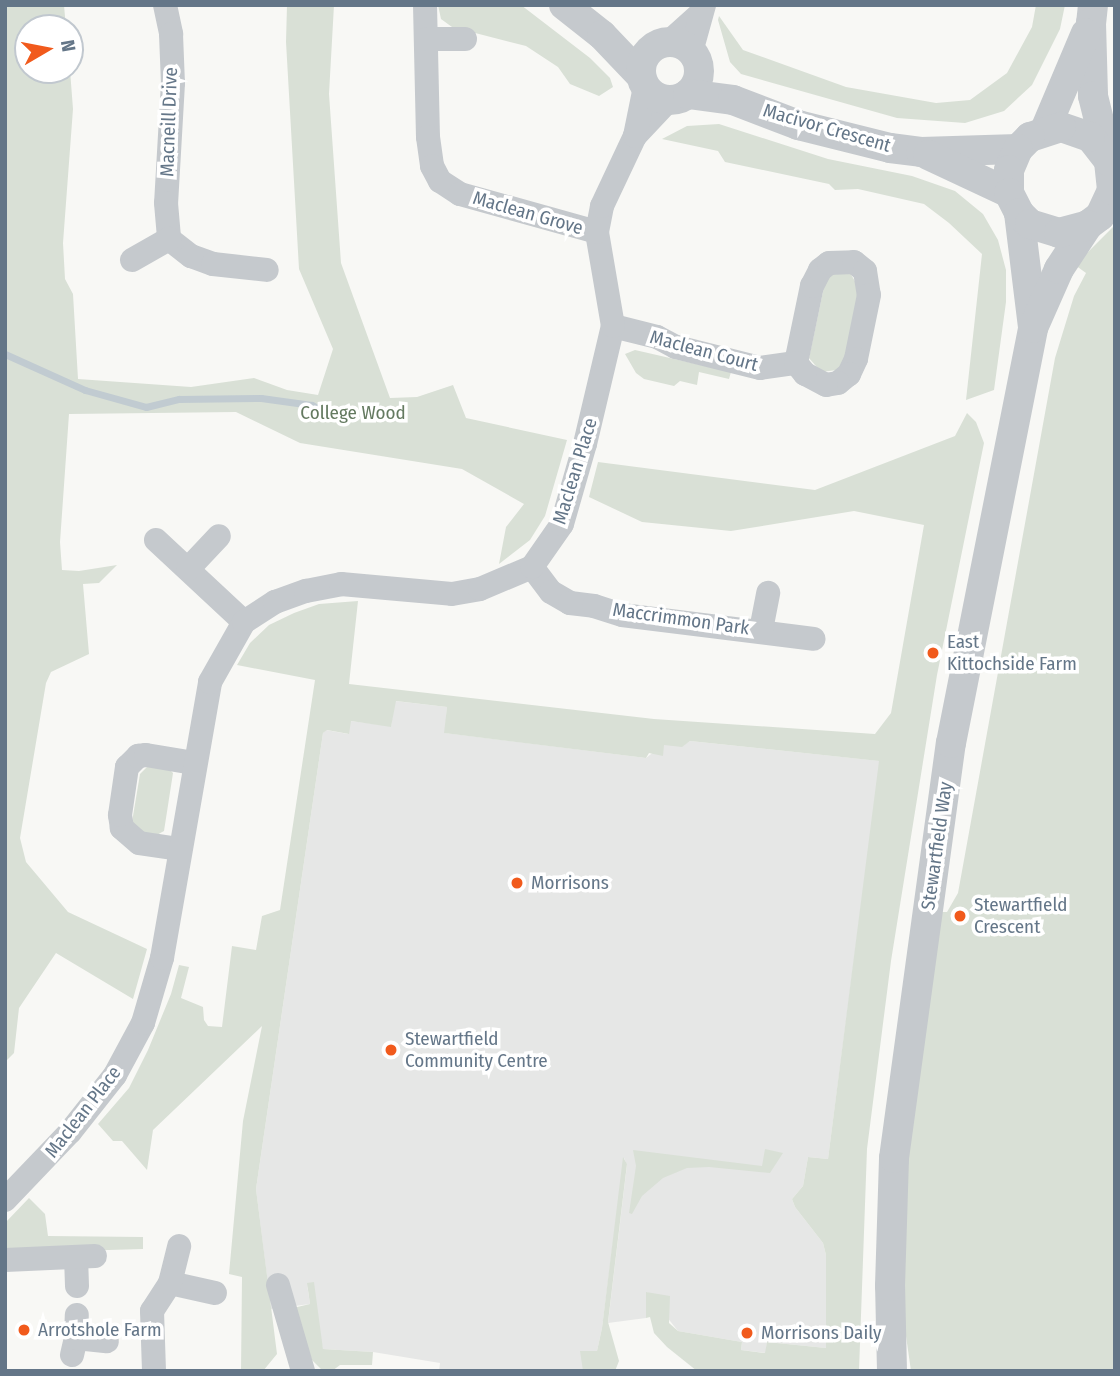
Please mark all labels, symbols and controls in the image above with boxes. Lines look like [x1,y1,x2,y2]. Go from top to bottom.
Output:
north arrow [14,14,84,84]
text: N [56,38,81,53]
street label: Macneill Drive [156,67,182,177]
street label: Macivor Crescent [761,99,893,157]
street label: Maclean Grove [470,186,586,240]
street label: Maclean Court [647,326,761,376]
park label: College Wood [300,402,406,424]
street label: Maclean Place [548,415,602,527]
street label: Maccrimmon Park [611,598,751,640]
place label: East Kittochside Farm [947,631,1077,675]
marker: East Kittochside Farm [925,645,941,661]
street label: Stewartfield Way [917,780,957,912]
place label: Morrisons [531,872,609,894]
marker: Morrisons [509,875,525,891]
place label: Stewartfield Crescent [974,894,1068,938]
marker: Stewartfield Crescent [952,908,968,924]
place label: Stewartfield Community Centre [405,1028,548,1072]
marker: Stewartfield Community Centre [383,1042,399,1058]
street label: Maclean Place [40,1062,126,1162]
place label: Arrotshole Farm [38,1319,162,1341]
marker: Arrotshole Farm [16,1322,32,1338]
place label: Morrisons Daily [761,1322,881,1344]
marker: Morrisons Daily [739,1325,755,1341]

